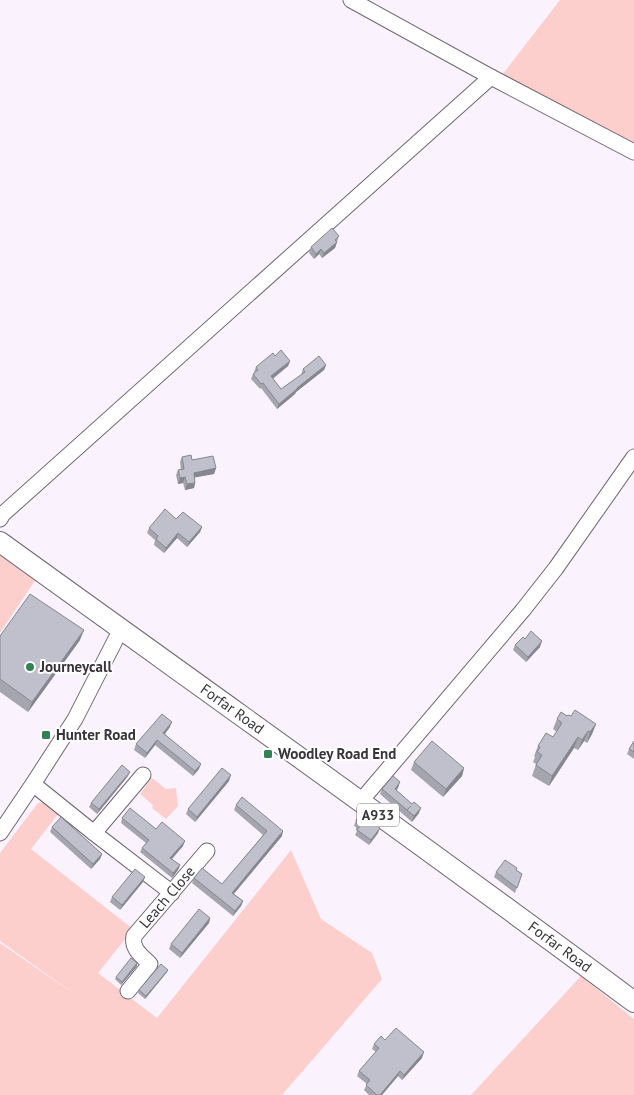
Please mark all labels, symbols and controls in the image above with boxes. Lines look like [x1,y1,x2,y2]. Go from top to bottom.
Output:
place label: Journeycall [39,657,112,676]
marker: Journeycall [24,661,36,673]
street label: Forfar Road [197,679,268,738]
place label: Hunter Road [56,725,136,744]
marker: Hunter Road [40,729,52,741]
place label: Woodley Road End [278,744,396,763]
marker: Woodley Road End [262,748,274,760]
road number: A933 [357,804,399,826]
street label: Leach Close [135,862,199,932]
street label: Forfar Road [525,917,596,976]

